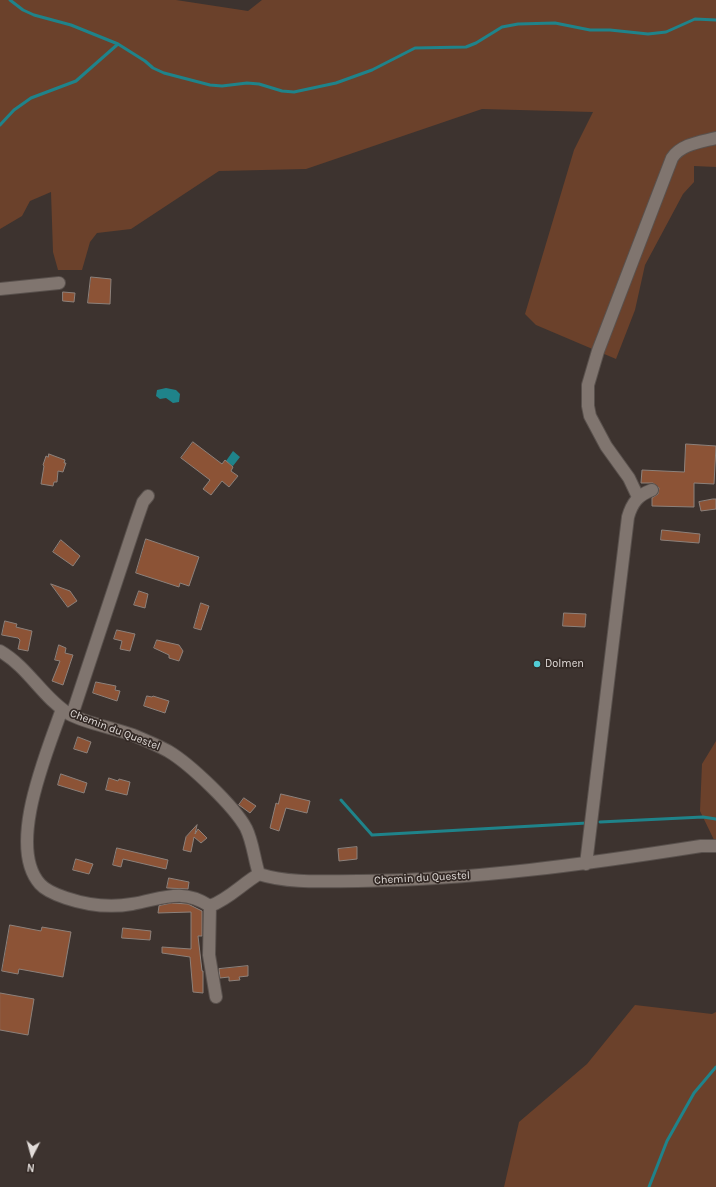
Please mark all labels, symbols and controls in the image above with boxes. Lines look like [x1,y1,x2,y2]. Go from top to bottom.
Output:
place label: Dolmen [545,657,584,671]
marker: Dolmen [532,659,542,669]
street label: Chemin du Questel [68,707,162,753]
street label: Chemin du Questel [374,869,470,887]
north arrow [12,1135,52,1175]
text: N [26,1161,35,1174]

